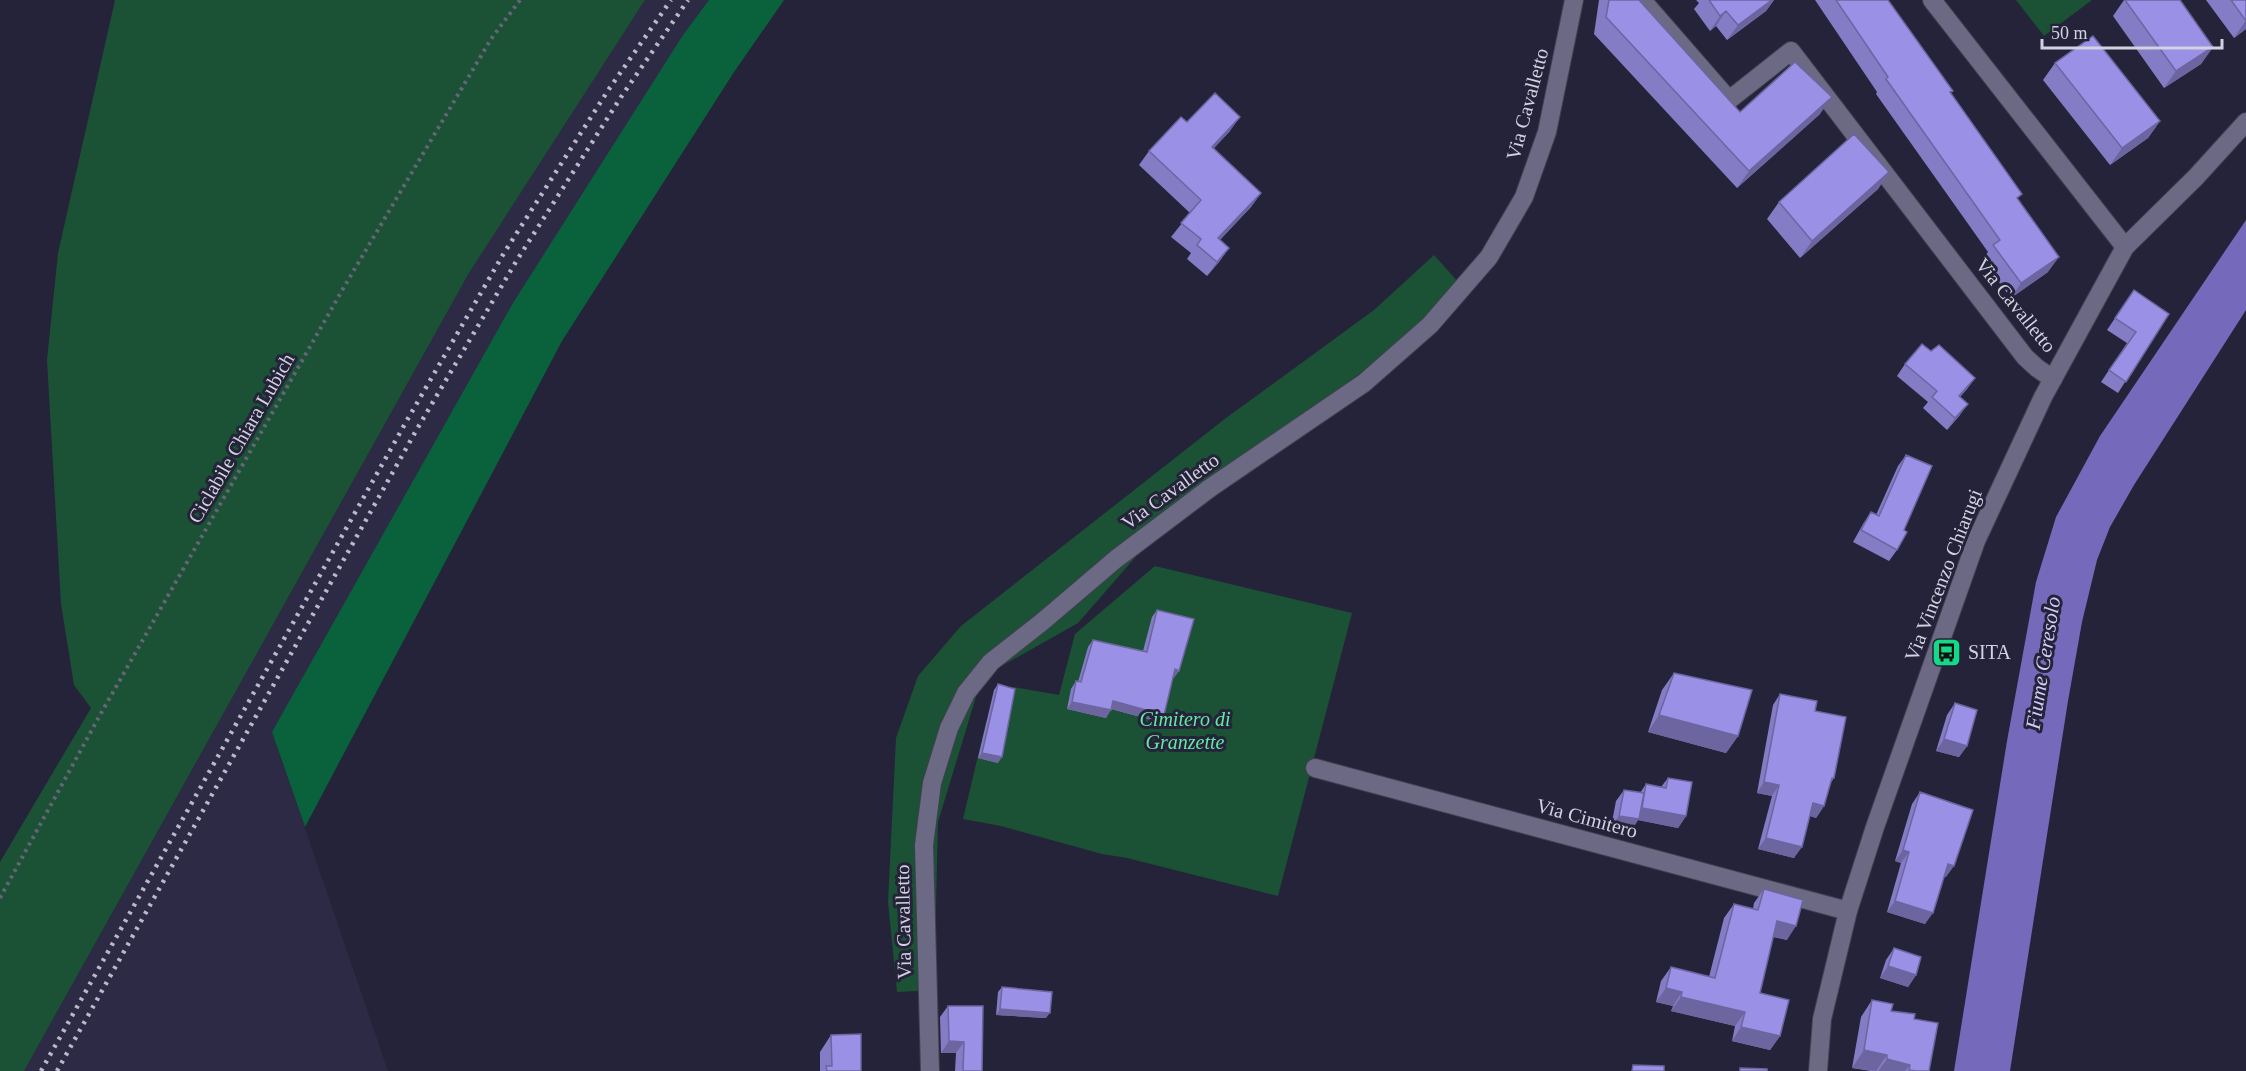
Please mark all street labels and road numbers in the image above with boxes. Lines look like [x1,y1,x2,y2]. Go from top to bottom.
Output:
street label: Via Cavalletto [1502,46,1552,162]
street label: Via Cavalletto [1971,253,2061,357]
street label: Ciclabile Chiara Lubich [183,349,299,527]
street label: Via Cavalletto [1117,448,1223,534]
street label: Via Vincenzo Chiarugi [1900,485,1987,665]
street label: Via Cimitero [1534,794,1640,842]
street label: Via Cavalletto [891,864,915,980]

